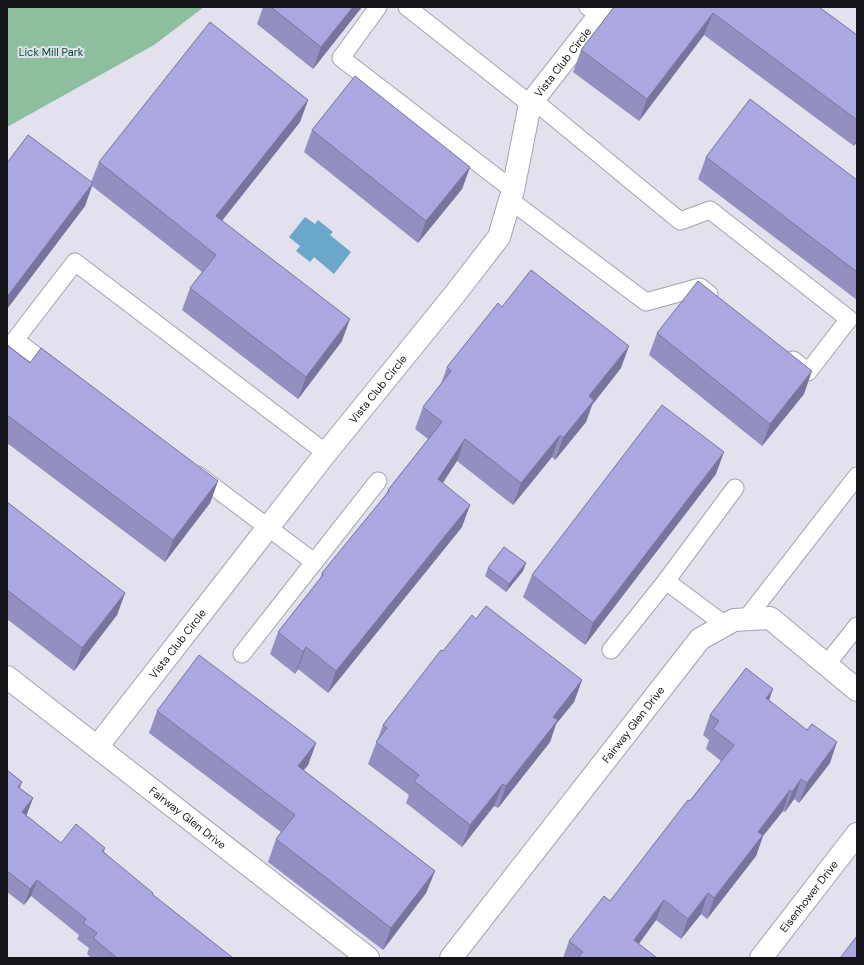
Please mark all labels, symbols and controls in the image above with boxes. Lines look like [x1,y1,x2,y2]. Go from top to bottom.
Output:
street label: Vista Club Circle [531,25,594,100]
park label: Lick Mill Park [19,45,84,59]
street label: Vista Club Circle [346,352,410,426]
street label: Vista Club Circle [146,606,209,681]
street label: Fairway Glen Drive [599,683,667,766]
street label: Fairway Glen Drive [146,783,229,852]
street label: Eisenhower Drive [777,858,841,935]

